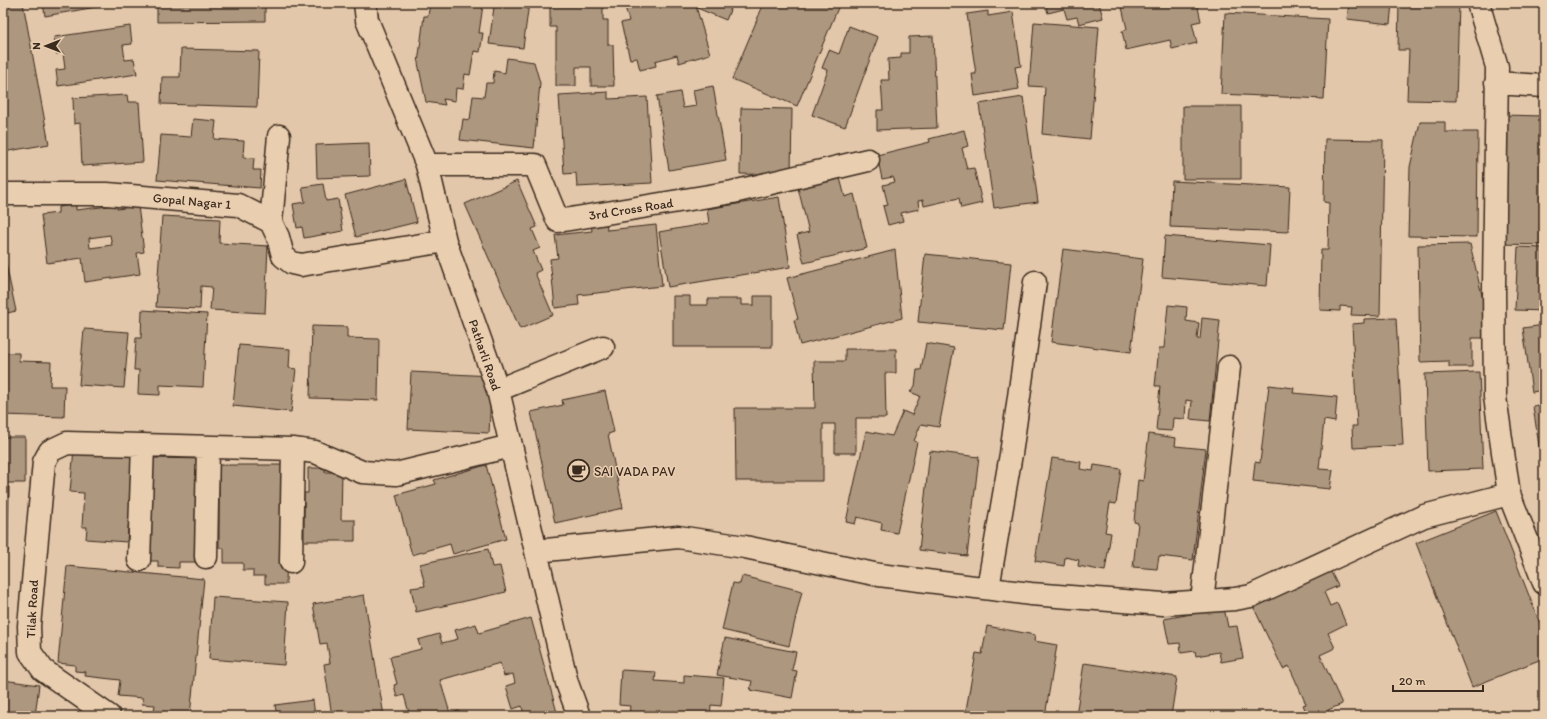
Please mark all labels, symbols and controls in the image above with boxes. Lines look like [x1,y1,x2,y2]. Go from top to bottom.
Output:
north arrow [26,26,66,66]
text: N [30,42,43,50]
street label: Gopal Nagar 1 [152,190,232,212]
street label: 3rd Cross Road [588,195,674,223]
street label: Patharli Road [466,317,504,393]
cafe icon: SAI VADA PAV [566,458,592,484]
place label: SAI VADA PAV [594,464,675,479]
street label: Tilak Road [23,579,41,639]
scale bar [1393,667,1483,693]
text: 20 m [1399,674,1426,688]

